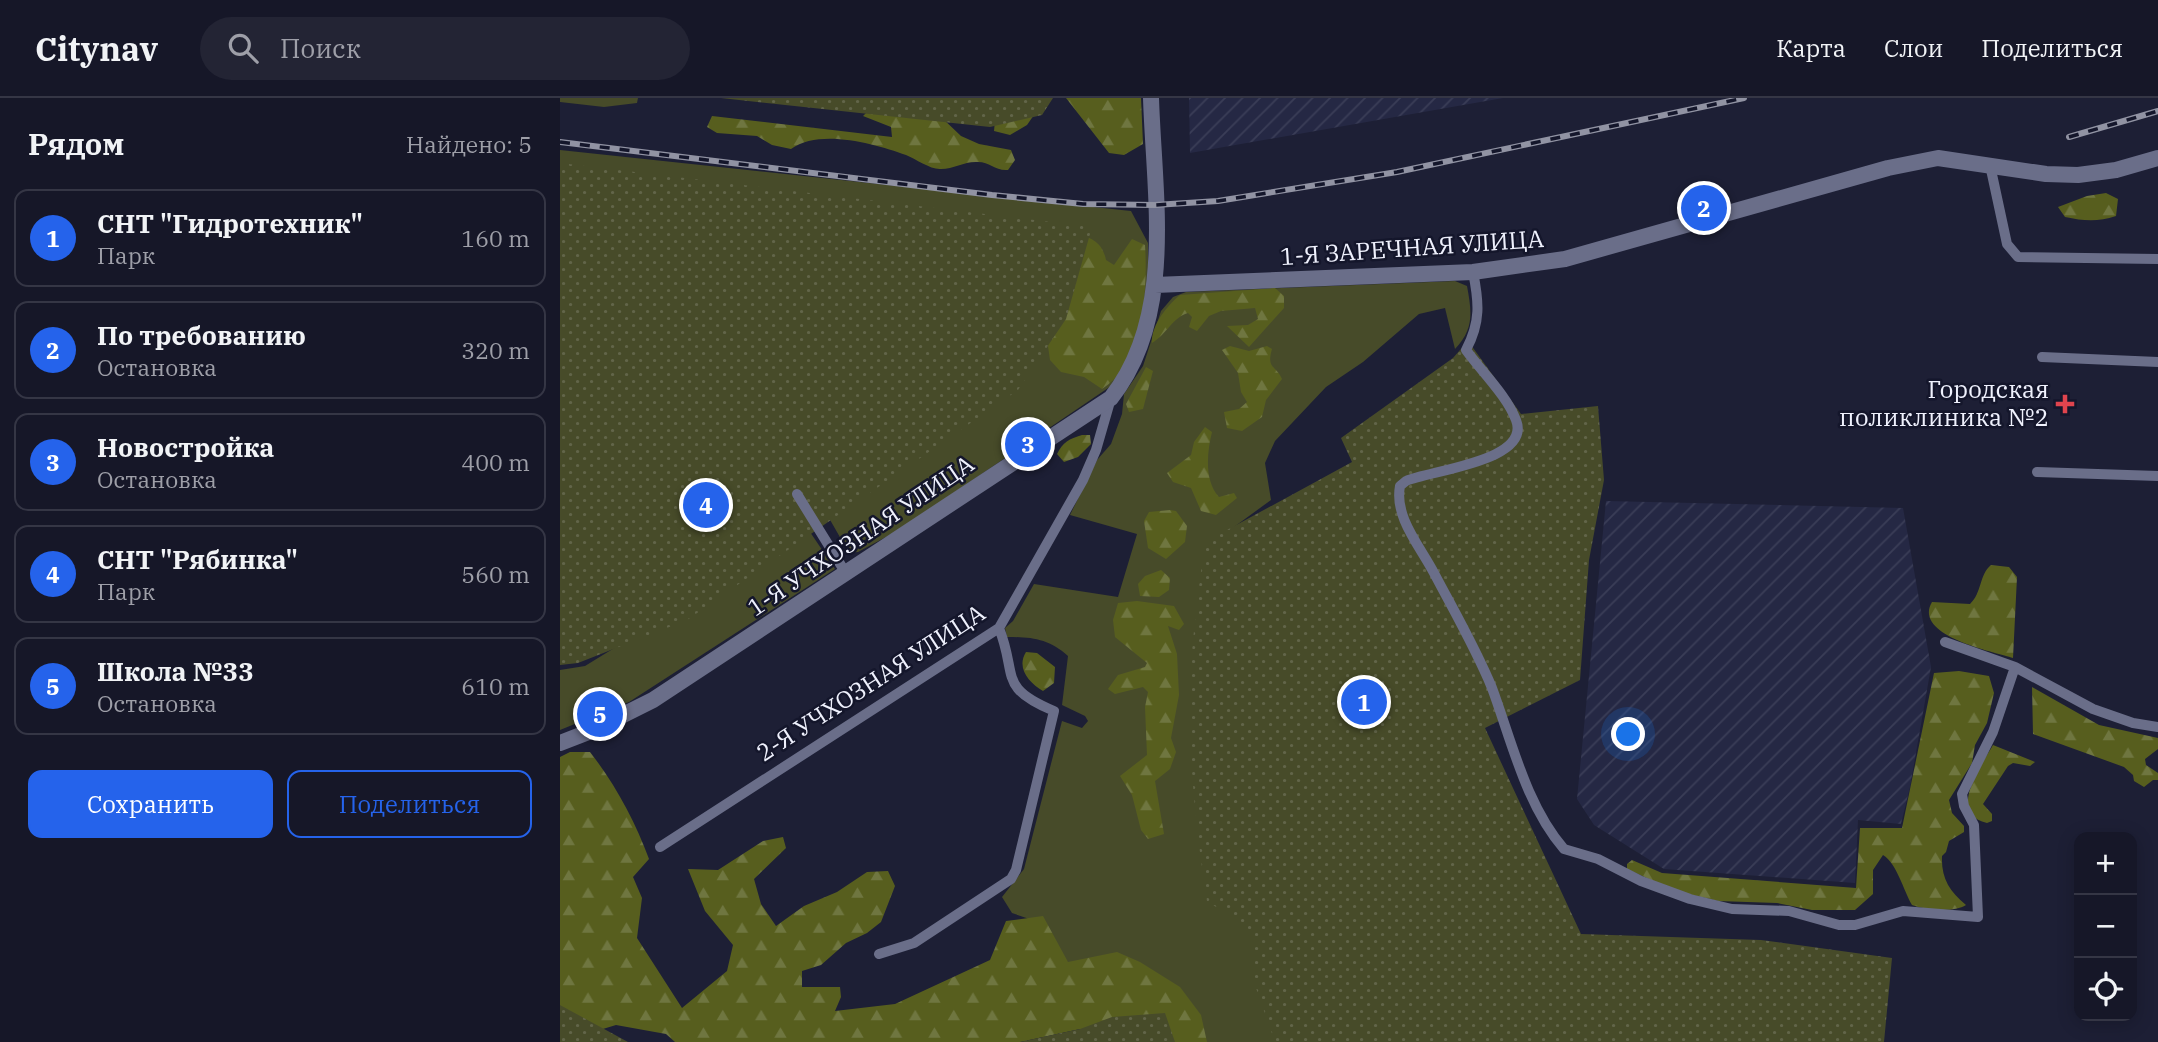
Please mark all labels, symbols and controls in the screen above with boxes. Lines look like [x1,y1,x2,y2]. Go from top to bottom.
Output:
search box [200,17,690,80]
text: Citynav [35,27,158,70]
icon: search [224,29,262,67]
text: Поиск [280,31,361,65]
text: Карта [1776,32,1846,64]
text: Слои [1884,32,1943,64]
text: Поделиться [1981,32,2123,64]
text: Рядом [28,124,124,163]
text: Найдено: 5 [406,129,532,159]
pin: 2 [1681,182,1727,234]
text: СНТ "Гидротехник" [97,206,363,240]
street label: 1-Я ЗАРЕЧНАЯ УЛИЦА [1279,222,1545,272]
text: 1 [46,223,60,253]
text: 160 m [461,223,530,253]
text: Парк [97,240,155,270]
text: По требованию [97,318,306,352]
text: 2 [46,335,60,365]
text: 320 m [461,335,530,365]
text: Остановка [97,352,217,382]
place label: Городская поликлиника №2 [1839,373,2049,433]
marker: Городская поликлиника №2 [2055,394,2075,414]
pin: 3 [1005,418,1051,470]
text: Новостройка [97,430,274,464]
text: 3 [46,447,60,477]
text: 400 m [461,447,530,477]
street label: 1-Я УЧХОЗНАЯ УЛИЦА [741,447,980,623]
text: Остановка [97,464,217,494]
pin: 4 [683,479,729,531]
text: СНТ "Рябинка" [97,542,298,576]
text: 4 [46,559,60,589]
text: 560 m [461,559,530,589]
text: Парк [97,576,155,606]
street label: 2-Я УЧХОЗНАЯ УЛИЦА [750,596,991,768]
text: Школа №33 [97,654,254,688]
text: 5 [46,671,60,701]
text: 610 m [461,671,530,701]
pin: 1 [1341,676,1387,728]
text: Остановка [97,688,217,718]
pin: 5 [577,688,623,740]
your location [1611,717,1645,751]
button: Сохранить [28,770,273,838]
button: Поделиться [287,770,532,838]
map controls [2074,832,2137,1021]
button: + [2074,832,2137,895]
button: − [2074,895,2137,958]
button: locate [2074,958,2137,1021]

